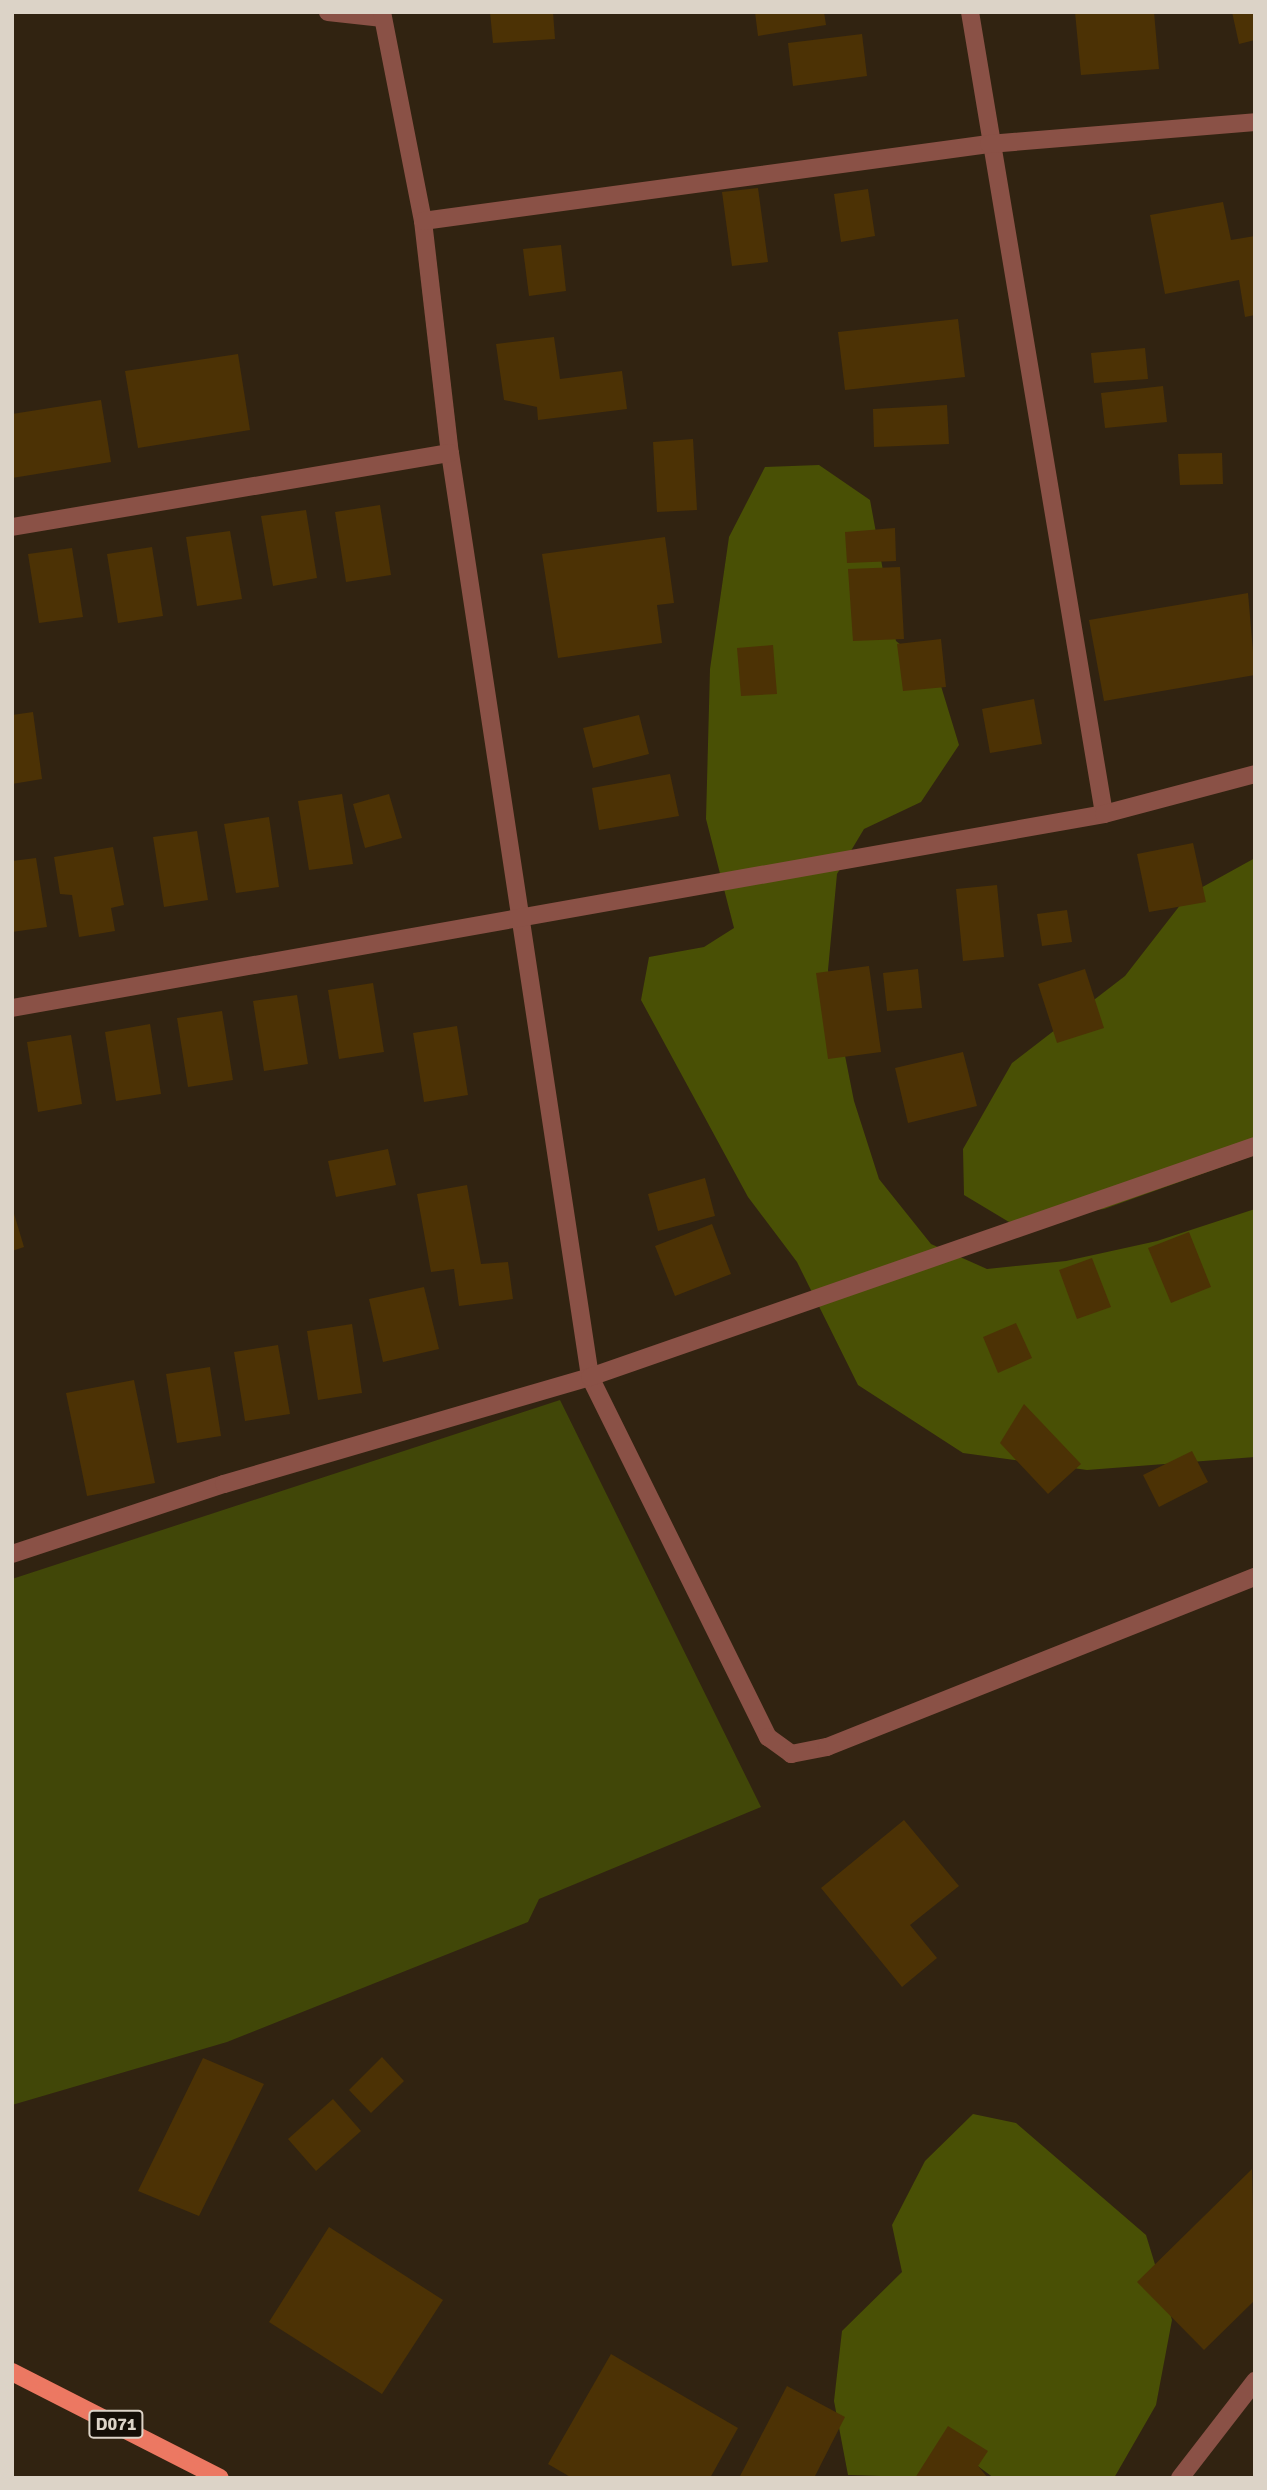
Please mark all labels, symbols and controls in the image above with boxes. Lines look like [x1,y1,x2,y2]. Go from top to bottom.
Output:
road number: D071 [88,2410,144,2438]

